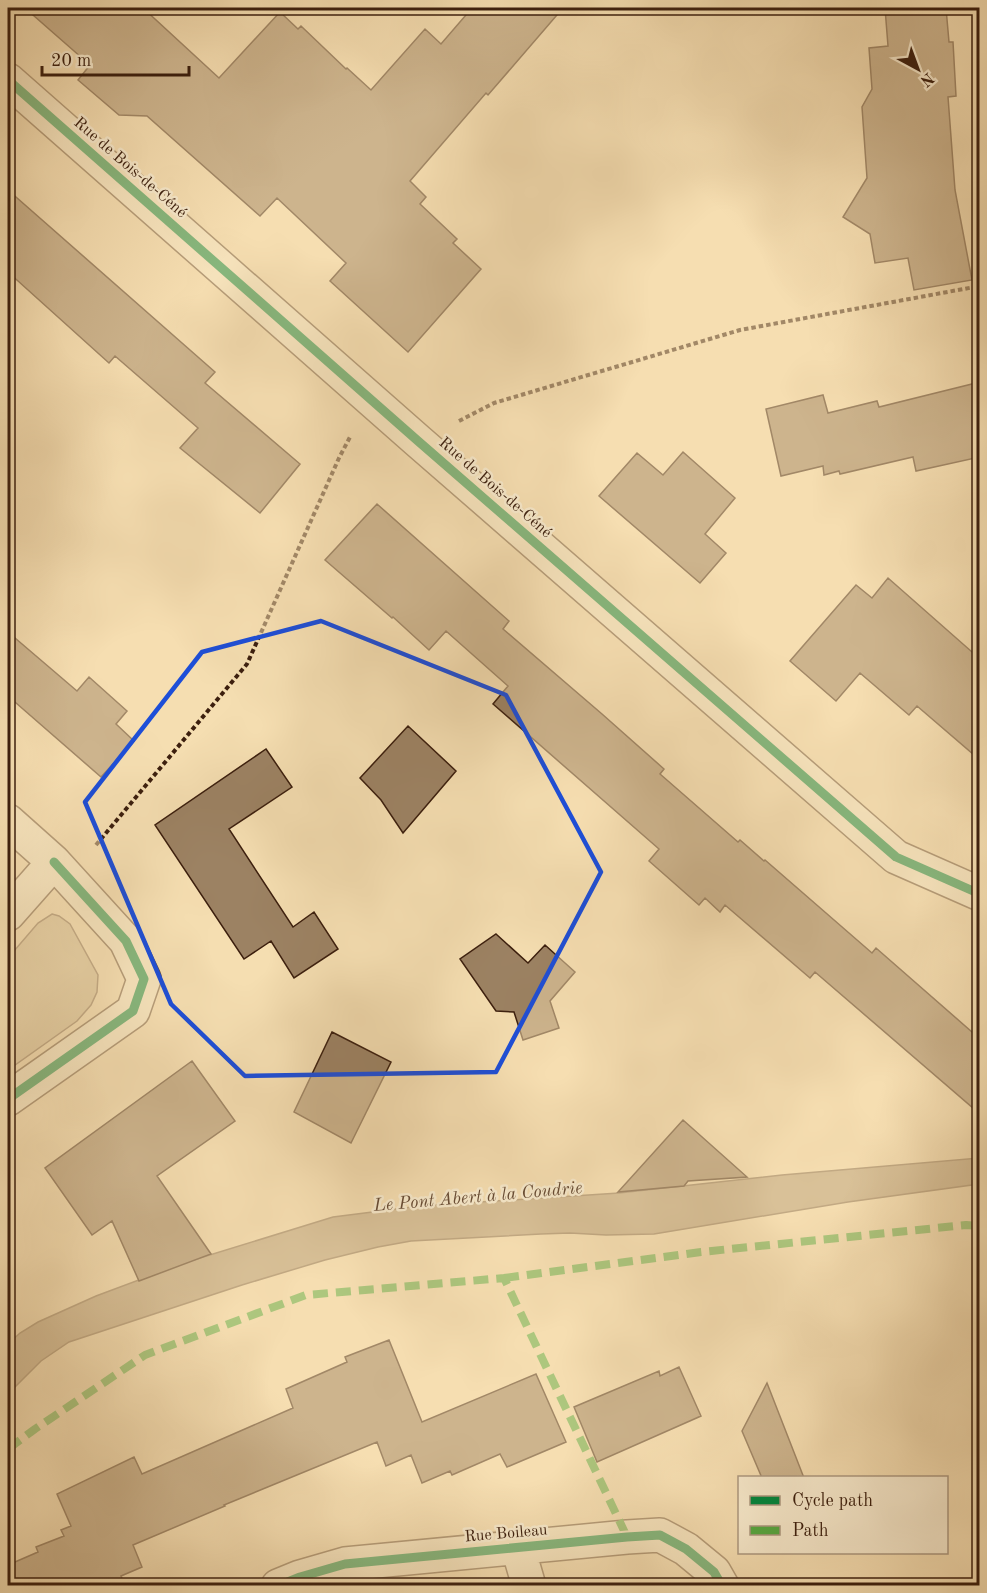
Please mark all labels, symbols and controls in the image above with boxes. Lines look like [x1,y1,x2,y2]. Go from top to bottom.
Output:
scale bar [42,39,189,77]
north arrow [888,39,948,99]
text: 20 m [51,52,91,70]
text: N [916,69,936,89]
street label: Rue de Bois-de-Céné [70,115,190,221]
street label: Rue de Bois-de-Céné [435,435,555,541]
water label: Le Pont Abert à la Coudrie [372,1179,583,1215]
legend [738,1476,948,1554]
text: Cycle path [792,1492,873,1510]
street label: Rue Boileau [464,1522,549,1546]
text: Path [792,1522,829,1540]

